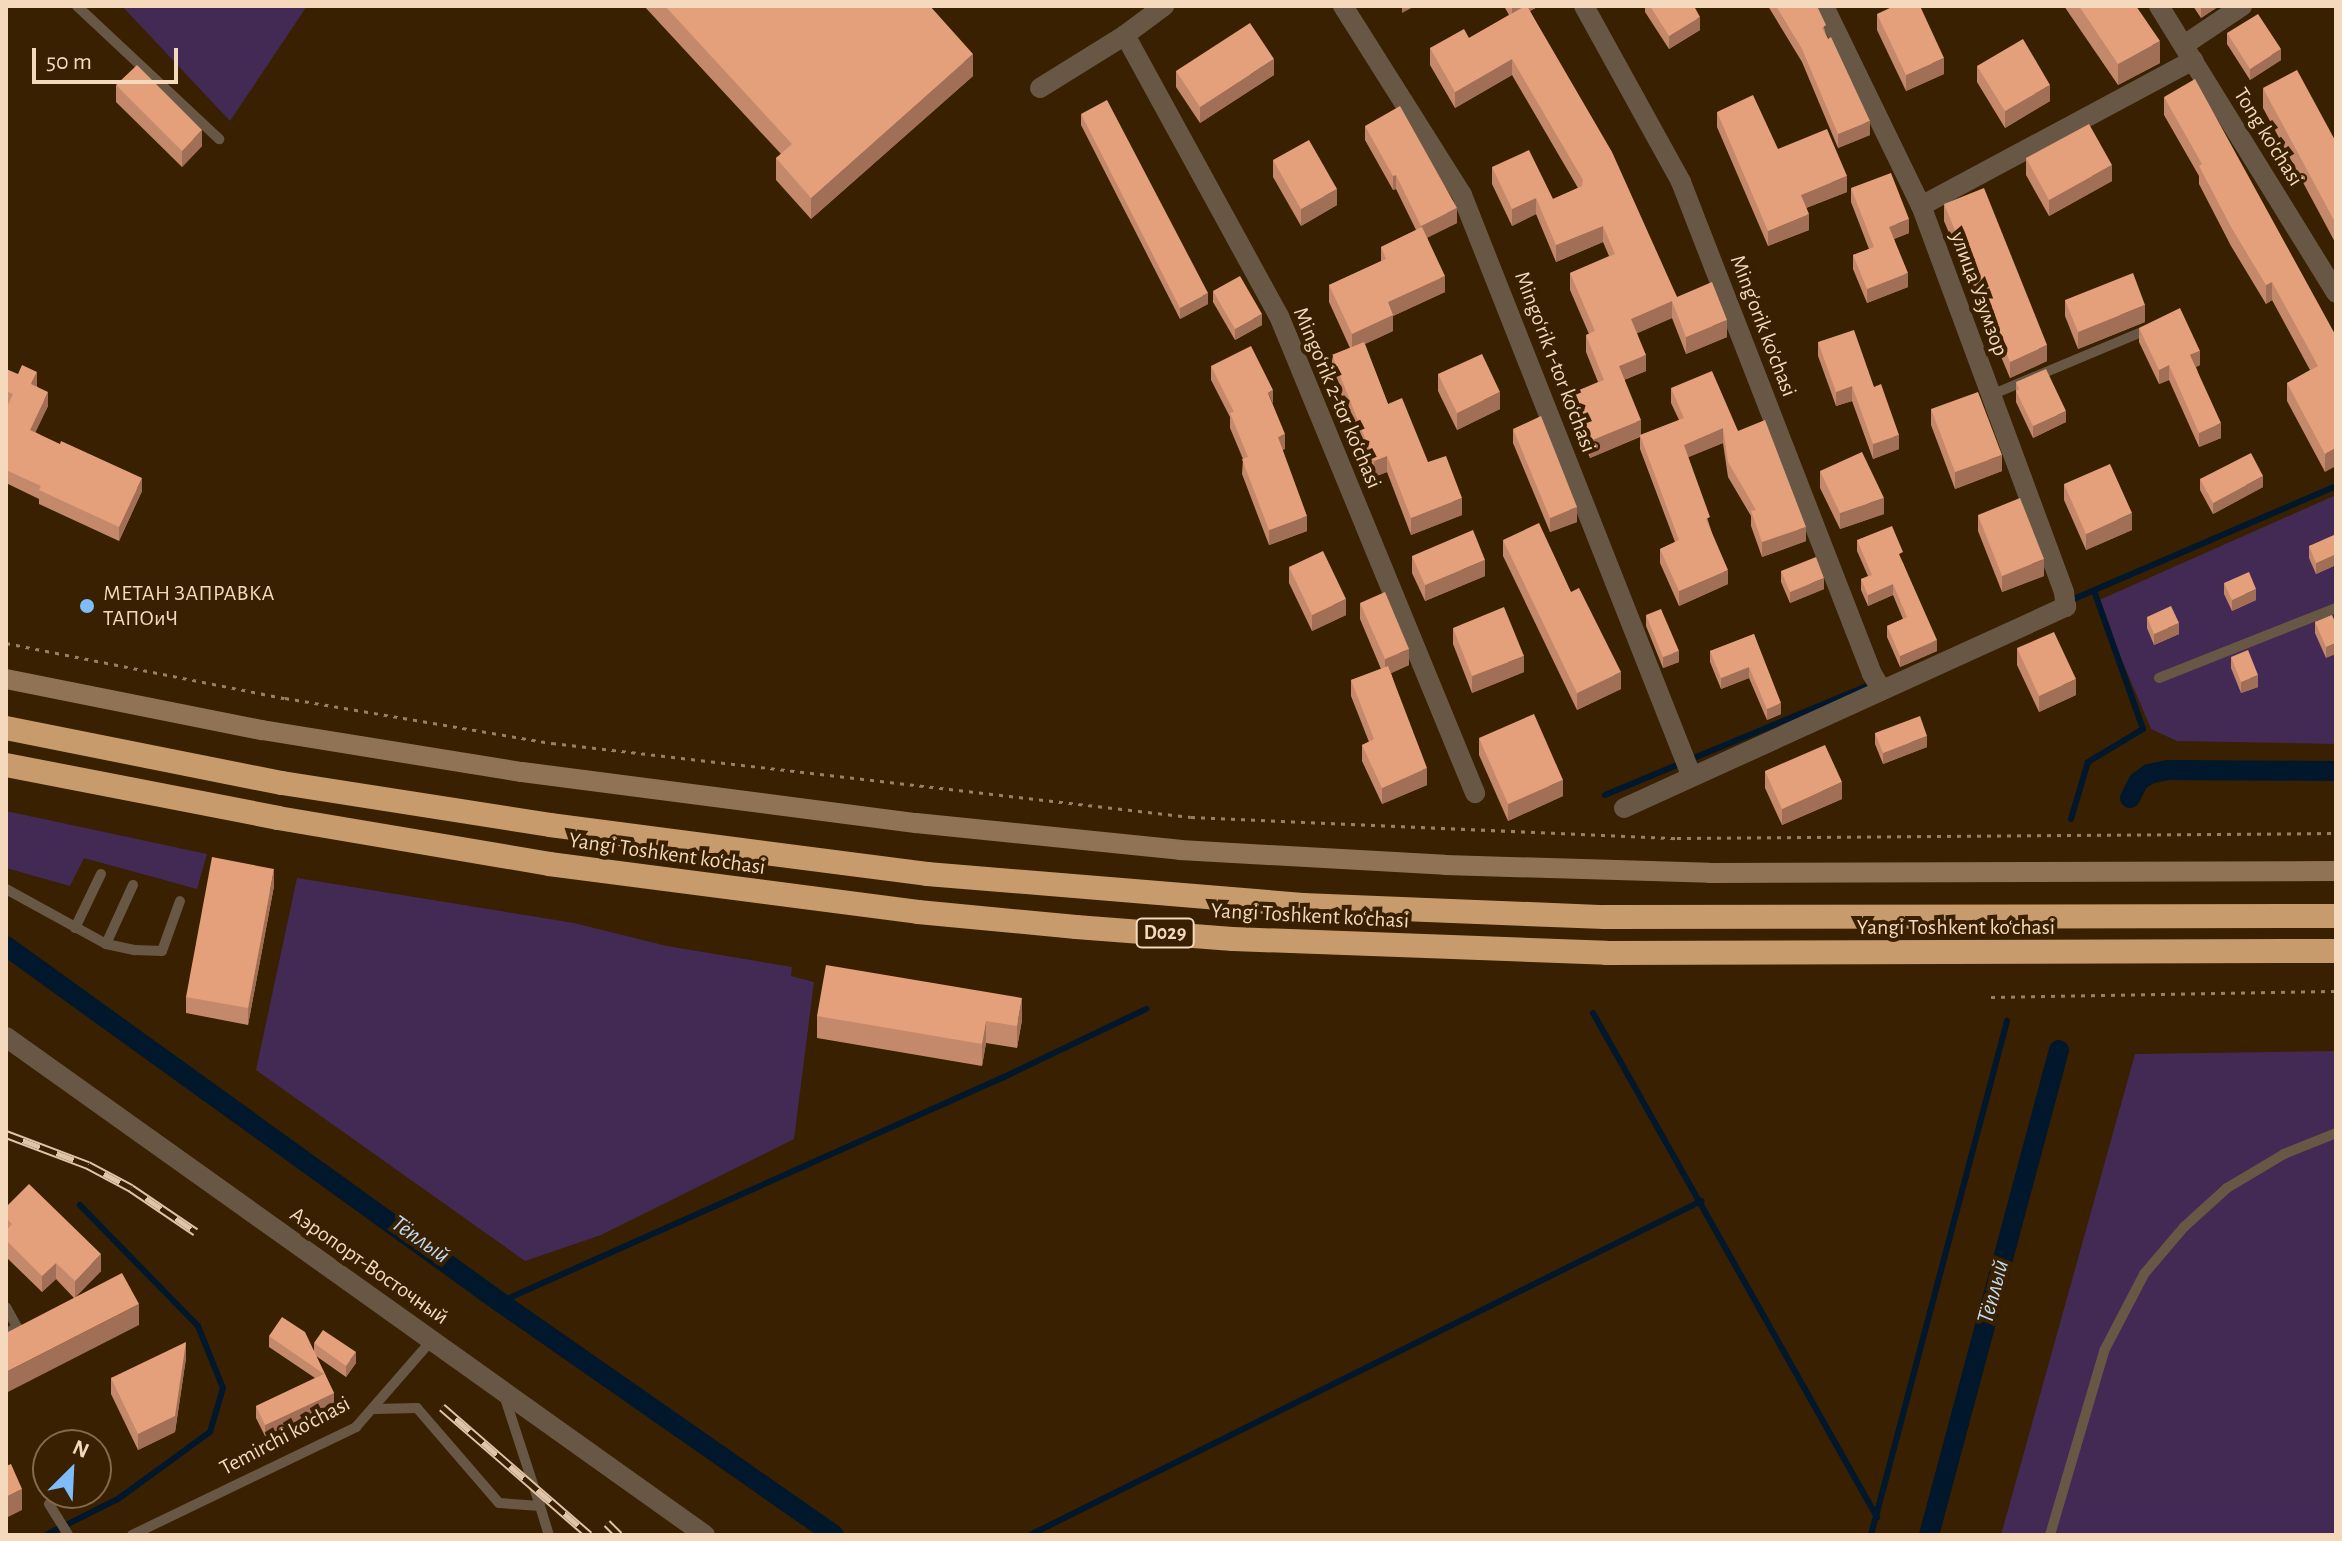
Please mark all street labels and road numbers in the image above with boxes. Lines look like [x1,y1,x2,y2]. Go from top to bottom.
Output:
street label: Tong ko'chasi [2227,83,2309,191]
street label: улица Узумзор [1944,228,2014,360]
street label: Ming'orik ko'chasi [1724,251,1802,401]
street label: Mingo‘rik 1-tor ko‘chasi [1508,268,1602,456]
street label: Mingo‘rik 2-tor ko‘chasi [1287,303,1387,493]
street label: Yangi Toshkent ko‘chasi [567,827,767,881]
street label: Yangi Toshkent ko‘chasi [1210,898,1410,934]
street label: Yangi Toshkent ko‘chasi [1857,915,2055,941]
road number: D029 [1135,917,1195,949]
street label: Аэропорт-Восточный [285,1201,453,1331]
street label: Temirchi ko'chasi [215,1391,355,1481]

